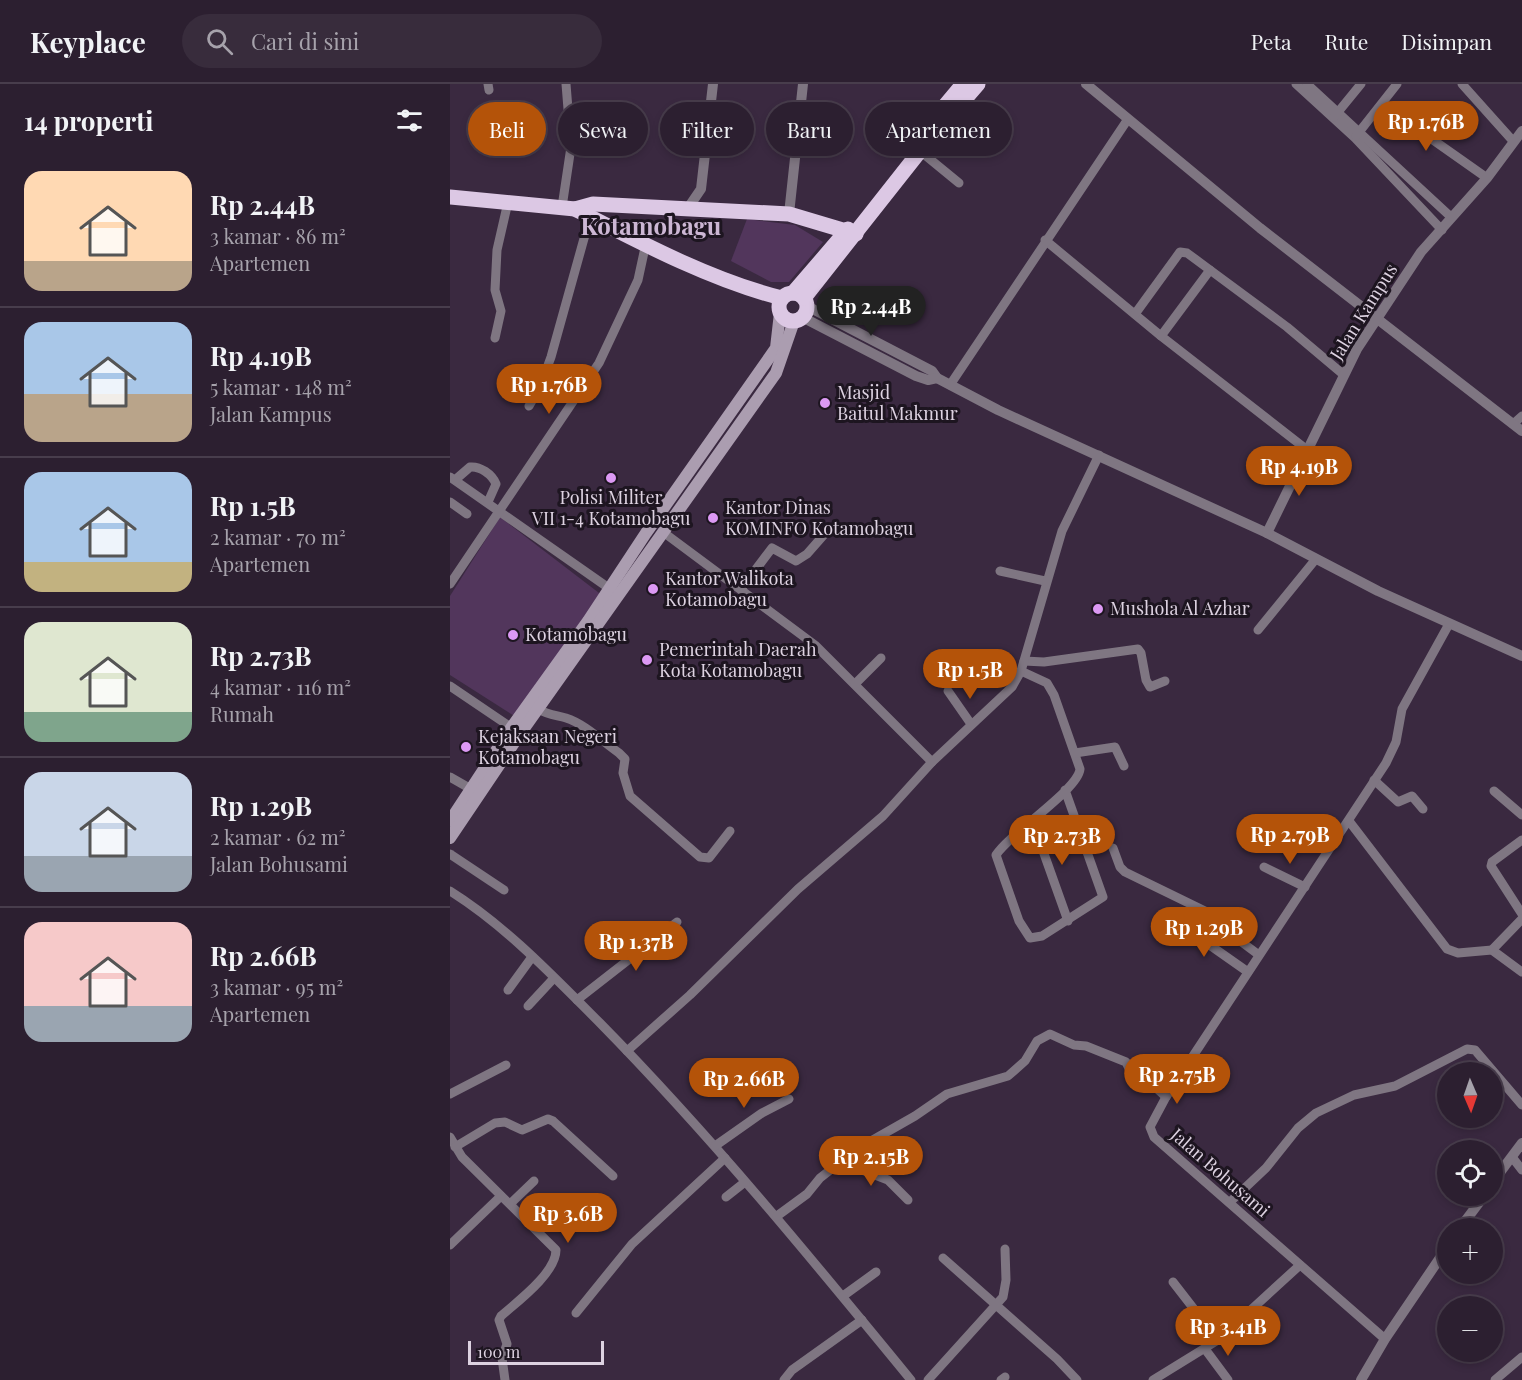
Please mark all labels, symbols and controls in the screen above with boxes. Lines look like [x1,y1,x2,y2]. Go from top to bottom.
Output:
search box [182,14,602,68]
text: Keyplace [30,23,146,60]
icon: search [203,25,236,58]
text: Cari di sini [251,26,359,56]
text: Peta [1251,27,1291,55]
text: Rute [1324,27,1368,55]
text: Disimpan [1401,27,1492,55]
pin: Rp 1.76B [1364,101,1488,152]
chip: Beli [468,102,546,156]
chip: Sewa [558,102,648,156]
chip: Filter [660,102,754,156]
chip: Baru [766,102,853,156]
chip: Apartemen [865,102,1012,156]
text: 14 properti [24,103,154,138]
icon: filters [393,104,426,137]
text: Rp 1.76B [1388,107,1464,134]
text: Rp 2.44B [210,187,315,222]
icon: home [72,195,144,267]
district label: Kotamobagu [581,209,722,241]
text: 3 kamar · 86 m² [210,222,346,249]
text: Apartemen [210,249,310,276]
street label: Jalan Kampus [1323,259,1402,365]
pin: Rp 2.44B [809,286,933,337]
text: Rp 2.44B [831,292,911,319]
text: Rp 4.19B [210,338,312,373]
icon: home [72,346,144,418]
pin: Rp 1.76B [487,364,611,415]
text: Rp 1.76B [511,370,587,397]
text: 5 kamar · 148 m² [210,373,352,400]
place label: Masjid Baitul Makmur [837,380,958,425]
marker: Masjid Baitul Makmur [818,396,832,410]
text: Jalan Kampus [210,400,332,427]
pin: Rp 4.19B [1237,446,1361,497]
text: Rp 4.19B [1260,452,1338,479]
marker: Polisi Militer VII 1-4 Kotamobagu [604,471,618,485]
place label: Polisi Militer VII 1-4 Kotamobagu [531,485,691,530]
text: Rp 1.5B [210,488,296,523]
place label: Kantor Dinas KOMINFO Kotamobagu [725,495,914,540]
icon: home [72,496,144,568]
marker: Kantor Dinas KOMINFO Kotamobagu [706,511,720,525]
text: 2 kamar · 70 m² [210,523,346,550]
text: Apartemen [210,550,310,577]
place label: Kantor Walikota Kotamobagu [665,566,794,611]
marker: Kantor Walikota Kotamobagu [646,582,660,596]
place label: Mushola Al Azhar [1110,596,1250,620]
marker: Mushola Al Azhar [1091,602,1105,616]
place label: Kotamobagu [525,622,627,646]
marker: Kotamobagu [506,628,520,642]
place label: Pemerintah Daerah Kota Kotamobagu [659,637,817,682]
text: Rp 2.73B [210,638,312,673]
icon: home [72,646,144,718]
pin: Rp 1.5B [915,649,1025,700]
marker: Pemerintah Daerah Kota Kotamobagu [640,653,654,667]
text: Rp 1.5B [937,655,1003,682]
text: 4 kamar · 116 m² [210,673,351,700]
text: Rumah [210,700,274,727]
place label: Kejaksaan Negeri Kotamobagu [478,724,617,769]
marker: Kejaksaan Negeri Kotamobagu [459,740,473,754]
text: Rp 1.29B [210,788,312,823]
icon: home [72,796,144,868]
pin: Rp 2.79B [1228,814,1352,865]
pin: Rp 2.73B [1000,815,1124,866]
text: Rp 2.79B [1250,820,1330,847]
text: Rp 2.73B [1023,821,1101,848]
text: 2 kamar · 62 m² [210,823,346,850]
text: Jalan Bohusami [210,850,348,877]
pin: Rp 1.29B [1142,907,1266,958]
text: Rp 1.29B [1165,913,1243,940]
pin: Rp 1.37B [574,921,698,972]
text: Rp 1.37B [598,927,674,954]
text: Rp 2.66B [210,938,317,973]
icon: home [72,946,144,1018]
text: 3 kamar · 95 m² [210,973,343,1000]
text: Apartemen [210,1000,310,1027]
pin: Rp 2.75B [1115,1054,1239,1105]
pin: Rp 2.66B [682,1058,806,1109]
text: Rp 2.75B [1138,1060,1216,1087]
north arrow [1437,1062,1503,1128]
map controls [1437,1062,1503,1362]
text: Rp 2.66B [703,1064,785,1091]
street label: Jalan Bohusami [1165,1122,1275,1222]
pin: Rp 2.15B [809,1136,933,1187]
button: locate [1437,1140,1503,1206]
text: Rp 2.15B [833,1142,909,1169]
pin: Rp 3.6B [513,1193,623,1244]
text: Rp 3.6B [533,1199,603,1226]
button: + [1437,1218,1503,1284]
button: − [1437,1296,1503,1362]
pin: Rp 3.41B [1166,1306,1290,1357]
text: Rp 3.41B [1189,1312,1267,1339]
scale bar [468,1338,604,1366]
text: 100 m [477,1341,520,1362]

